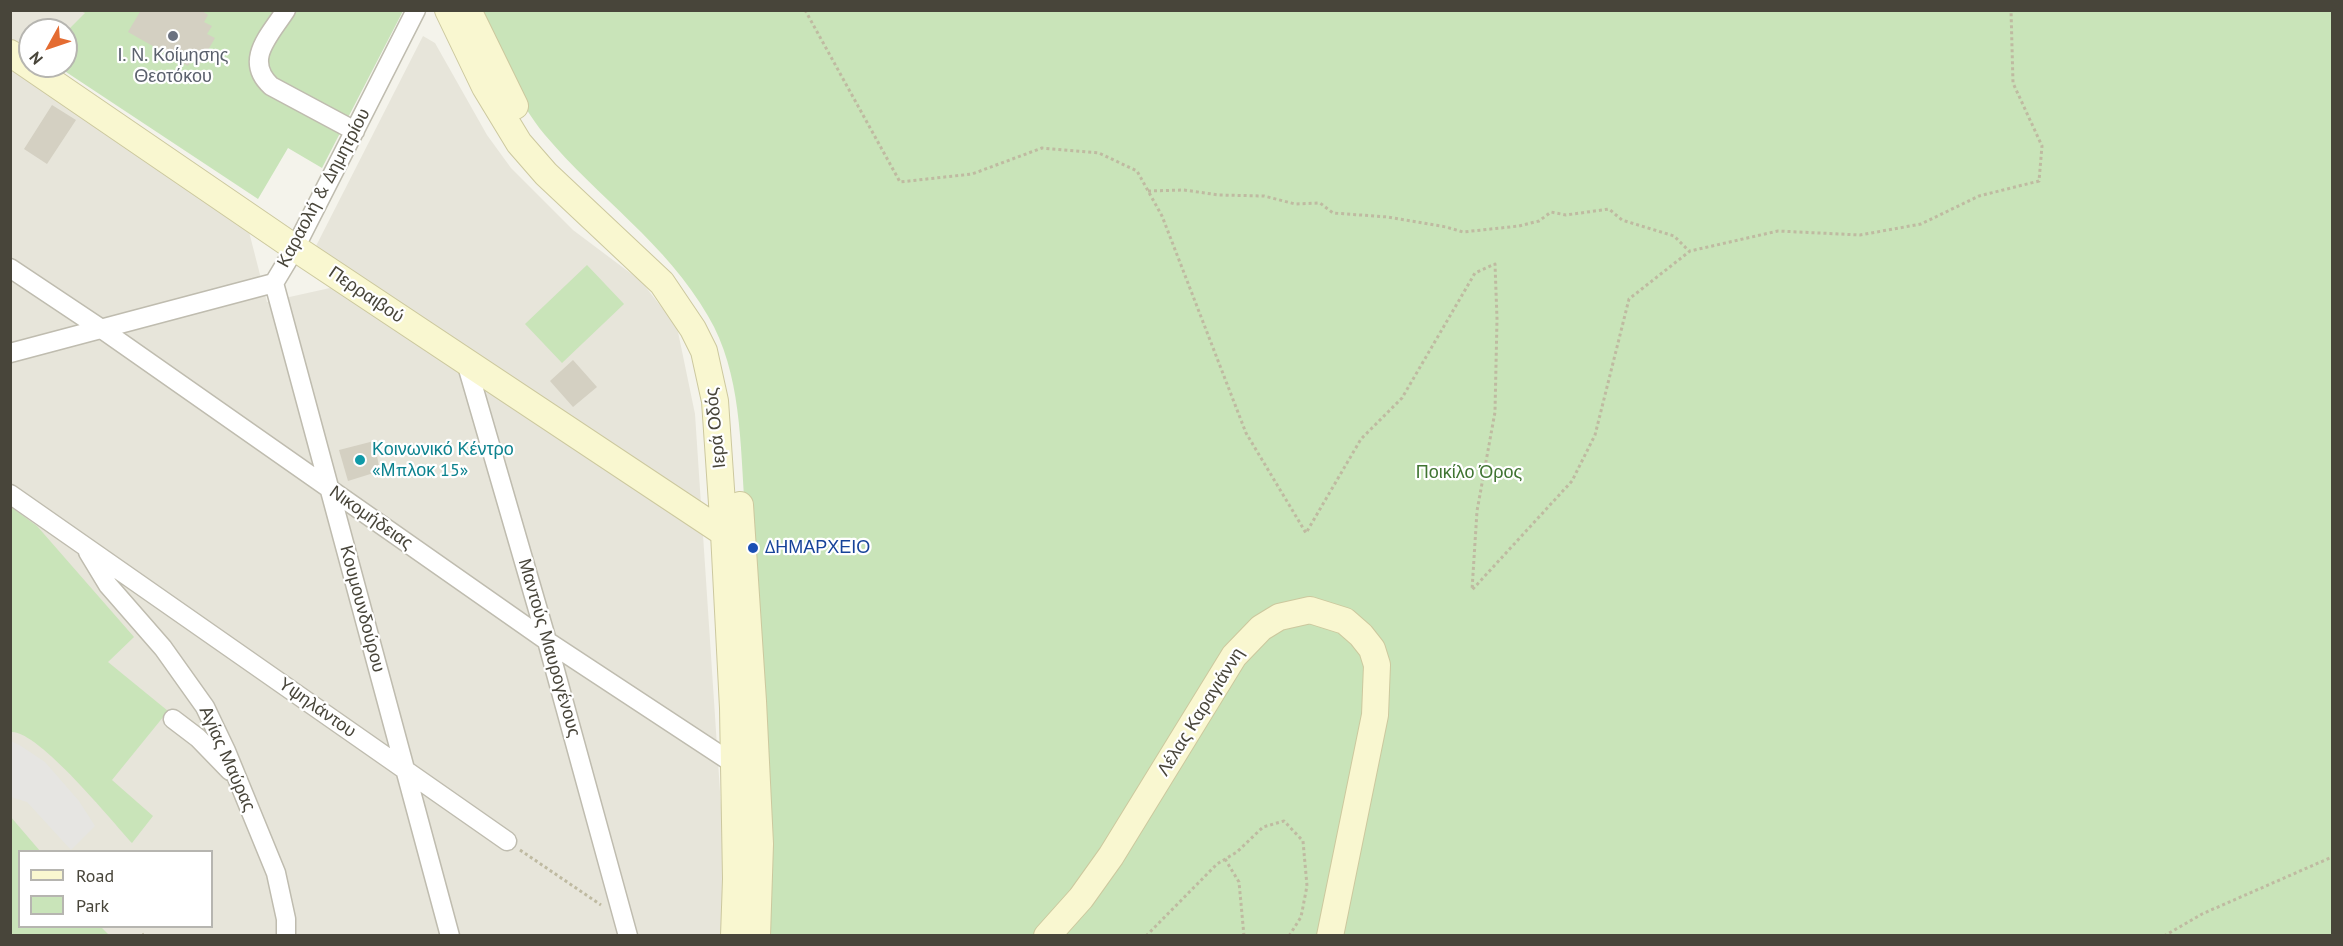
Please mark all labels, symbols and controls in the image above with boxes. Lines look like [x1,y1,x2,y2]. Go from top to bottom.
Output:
north arrow [18,18,78,78]
marker: Ι. Ν. Κοίμησης Θεοτόκου [166,29,180,43]
place label: Ι. Ν. Κοίμησης Θεοτόκου [118,45,228,88]
text: N [25,48,47,69]
street label: Καραολή & Δημητρίου [273,105,375,271]
street label: Περραιβού [324,262,408,328]
street label: Ιερά Οδός [701,387,731,469]
place label: Κοινωνικό Κέντρο «Μπλοκ 15» [372,439,514,482]
marker: Κοινωνικό Κέντρο «Μπλοκ 15» [353,453,367,467]
park label: Ποικίλο Όρος [1416,462,1522,484]
street label: Νικομήδειας [325,481,417,555]
place label: ΔΗΜΑΡΧΕΙΟ [765,537,870,559]
marker: ΔΗΜΑΡΧΕΙΟ [746,541,760,555]
street label: Κουμουνδούρου [335,543,389,675]
street label: Μαντούς Μαυρογένους [513,556,585,740]
street label: Λέλας Καραγιάννη [1153,644,1249,780]
street label: Υψηλάντου [274,673,360,743]
street label: Αγίας Μαύρας [194,703,260,815]
legend [18,850,213,928]
text: Road [76,864,114,887]
text: Park [76,894,109,917]

